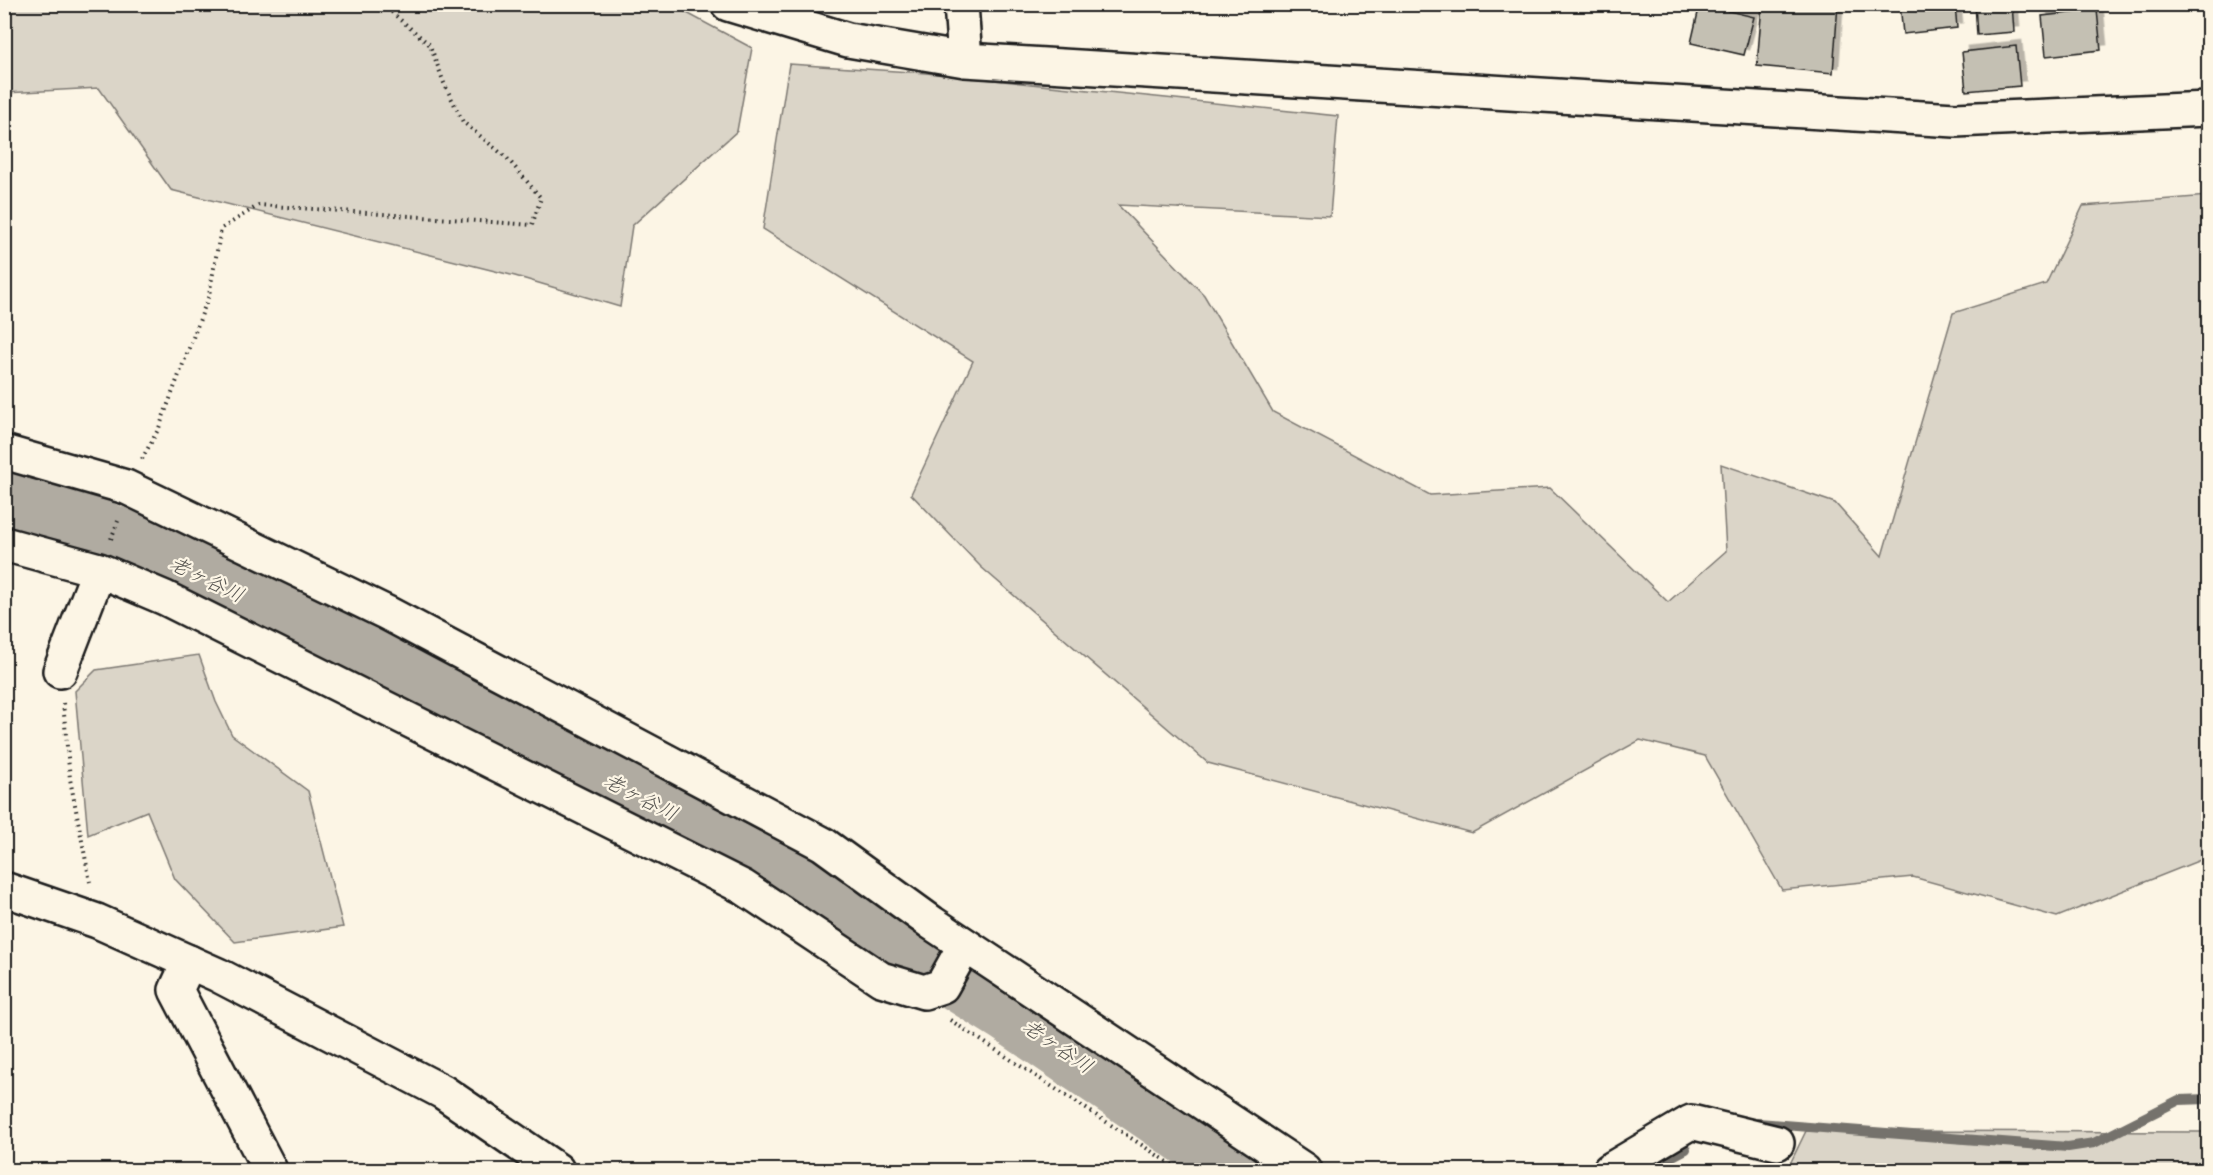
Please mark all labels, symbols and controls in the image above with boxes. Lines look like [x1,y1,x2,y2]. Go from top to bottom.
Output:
water label: 老ヶ谷川 [166,552,248,607]
water label: 老ヶ谷川 [600,769,682,826]
water label: 老ヶ谷川 [1018,1015,1097,1078]

